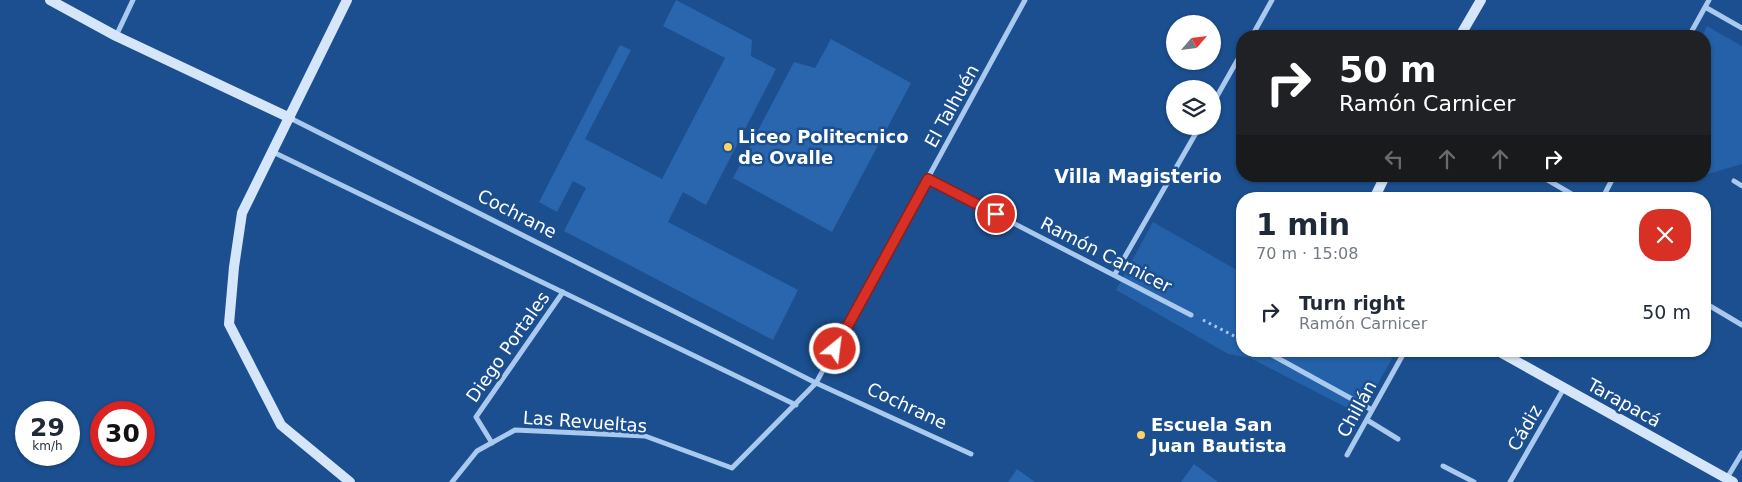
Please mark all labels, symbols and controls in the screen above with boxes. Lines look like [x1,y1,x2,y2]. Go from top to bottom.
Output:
north arrow [1166,15,1221,70]
map controls [1166,15,1221,135]
icon: right [1256,50,1321,115]
text: 50 m [1339,50,1436,90]
street label: El Talhuén [920,61,983,151]
button: layers [1166,80,1221,135]
text: Ramón Carnicer [1339,91,1515,116]
place label: Liceo Politecnico de Ovalle [738,126,909,168]
marker: Liceo Politecnico de Ovalle [722,141,734,153]
icon: left [1380,145,1408,173]
icon: ahead [1433,145,1461,173]
icon: ahead [1486,145,1514,173]
icon: right [1539,145,1567,173]
district label: Villa Magisterio [1054,165,1222,187]
street label: Cochrane [474,185,560,242]
pin [975,193,1017,235]
icon: arrive [982,200,1010,228]
text: 1 min [1256,207,1350,242]
button: close [1639,209,1691,261]
street label: Ramón Carnicer [1037,212,1176,297]
text: 70 m · 15:08 [1256,244,1358,263]
street label: Diego Portales [462,287,554,406]
text: Turn right [1299,292,1405,314]
icon: right [1256,298,1284,326]
text: 50 m [1642,301,1691,323]
text: Ramón Carnicer [1299,314,1427,333]
position arrow [808,322,860,374]
street label: Tarapacá [1583,373,1665,431]
street label: Chillán [1332,377,1381,441]
street label: Cochrane [864,378,951,433]
speed limit sign: 30 [90,401,155,466]
street label: Cádiz [1503,401,1546,454]
street label: Las Revueltas [522,407,648,436]
text: 29 [30,413,65,442]
place label: Escuela San Juan Bautista [1149,414,1287,456]
marker: Escuela San Juan Bautista [1135,429,1147,441]
text: km/h [32,439,63,453]

